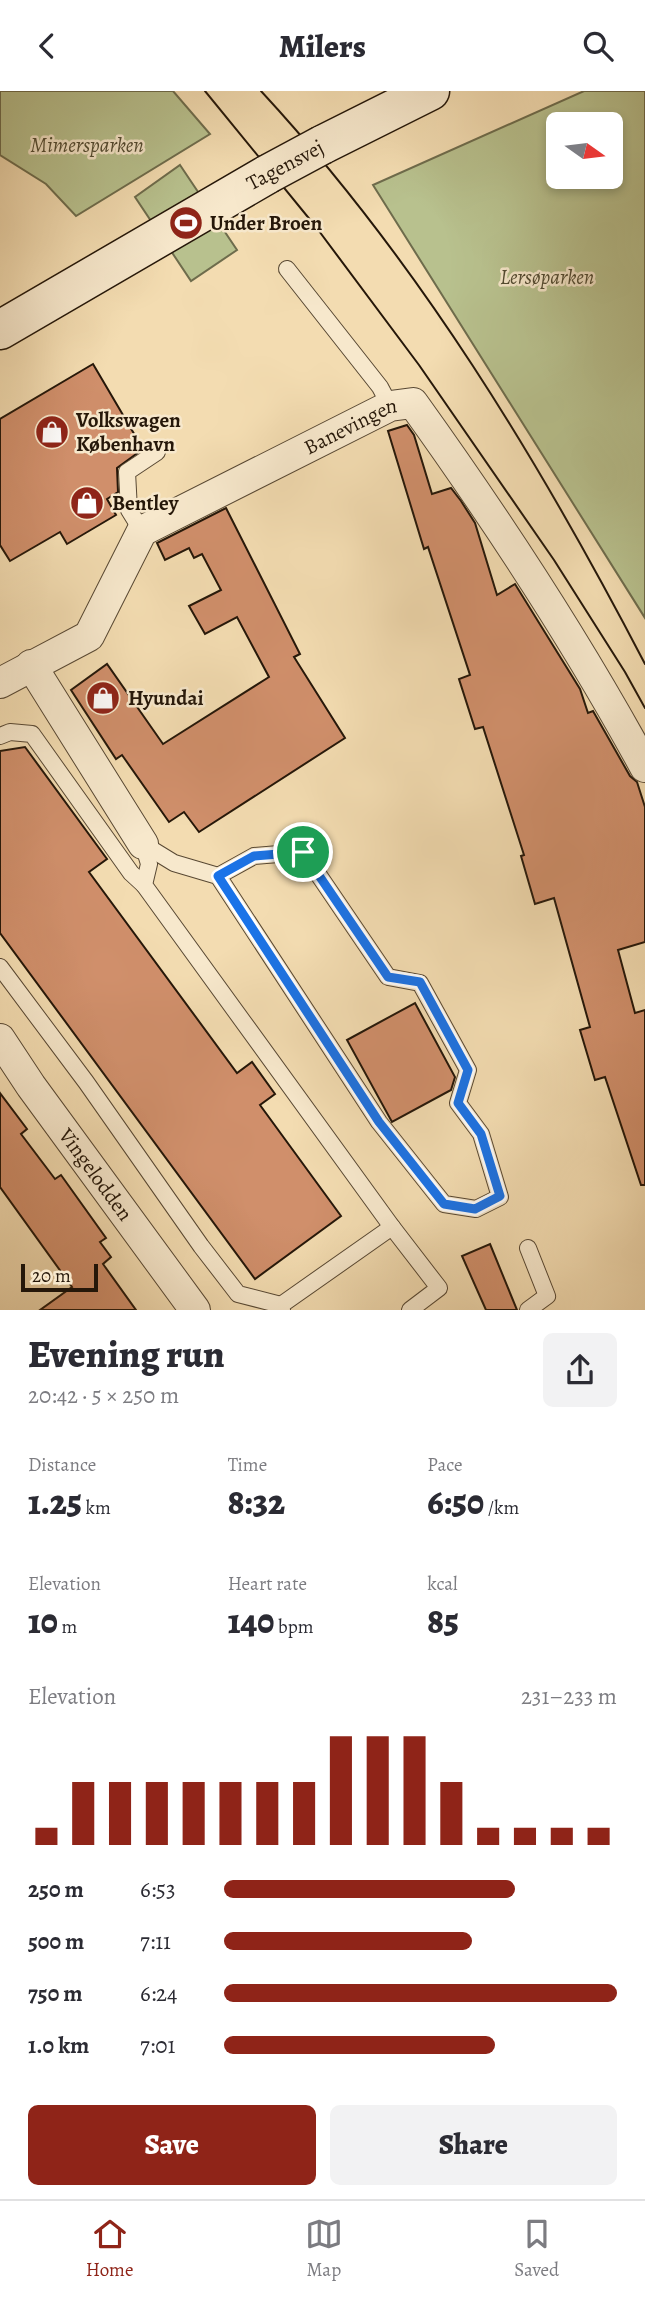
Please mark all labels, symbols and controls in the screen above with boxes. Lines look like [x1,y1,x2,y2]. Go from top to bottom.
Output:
text: Milers [279,24,366,68]
icon: back [28,27,66,65]
icon: search [579,27,617,65]
north arrow [546,112,623,189]
map controls [546,112,623,189]
park label: Mimersparken [30,131,144,159]
street label: Tagensvej [241,133,329,197]
sports icon: Under Broen [167,204,205,242]
place label: Under Broen [210,209,323,237]
park label: Lersøparken [500,263,594,291]
street label: Banevingen [299,391,399,461]
place label: Volkswagen København [75,406,181,458]
shop icon: Volkswagen København [33,413,71,451]
shop icon: Bentley [68,484,106,522]
place label: Bentley [112,489,180,517]
shop icon: Hyundai [84,679,122,717]
place label: Hyundai [128,684,204,712]
pin [273,822,333,882]
icon: arrive [284,833,322,871]
street label: Vingelodden [52,1122,139,1227]
scale bar [21,1261,98,1293]
text: 20 m [32,1263,71,1289]
text: Evening run [28,1328,225,1380]
button: share [543,1333,617,1407]
text: 20:42 · 5 × 250 m [28,1380,179,1411]
text: Distance [28,1452,96,1478]
text: Time [228,1452,267,1478]
text: Pace [427,1452,463,1478]
text: 1.25 [28,1478,82,1526]
text: 8:32 [228,1478,285,1526]
text: 6:50 [427,1478,484,1526]
text: km [82,1495,111,1521]
text: /km [484,1495,519,1521]
text: Elevation [28,1571,101,1597]
text: Heart rate [228,1571,307,1597]
text: kcal [427,1571,458,1597]
text: 10 [28,1597,58,1645]
text: 140 [228,1597,274,1645]
text: 85 [427,1597,459,1645]
text: m [58,1614,77,1640]
text: bpm [274,1614,314,1640]
text: Elevation [28,1681,116,1712]
text: 231–233 m [521,1681,617,1712]
text: 250 m [28,1874,84,1905]
text: 6:53 [140,1874,176,1905]
text: 500 m [28,1926,84,1957]
text: 7:11 [140,1926,171,1957]
text: 750 m [28,1978,83,2009]
text: 6:24 [140,1978,177,2009]
text: 1.0 km [28,2030,89,2061]
text: 7:01 [140,2030,175,2061]
button: Save [28,2105,316,2185]
button: Share [330,2105,617,2185]
tab: Home [86,2215,133,2283]
tab: Map [305,2215,343,2283]
tab: Saved [514,2215,559,2283]

